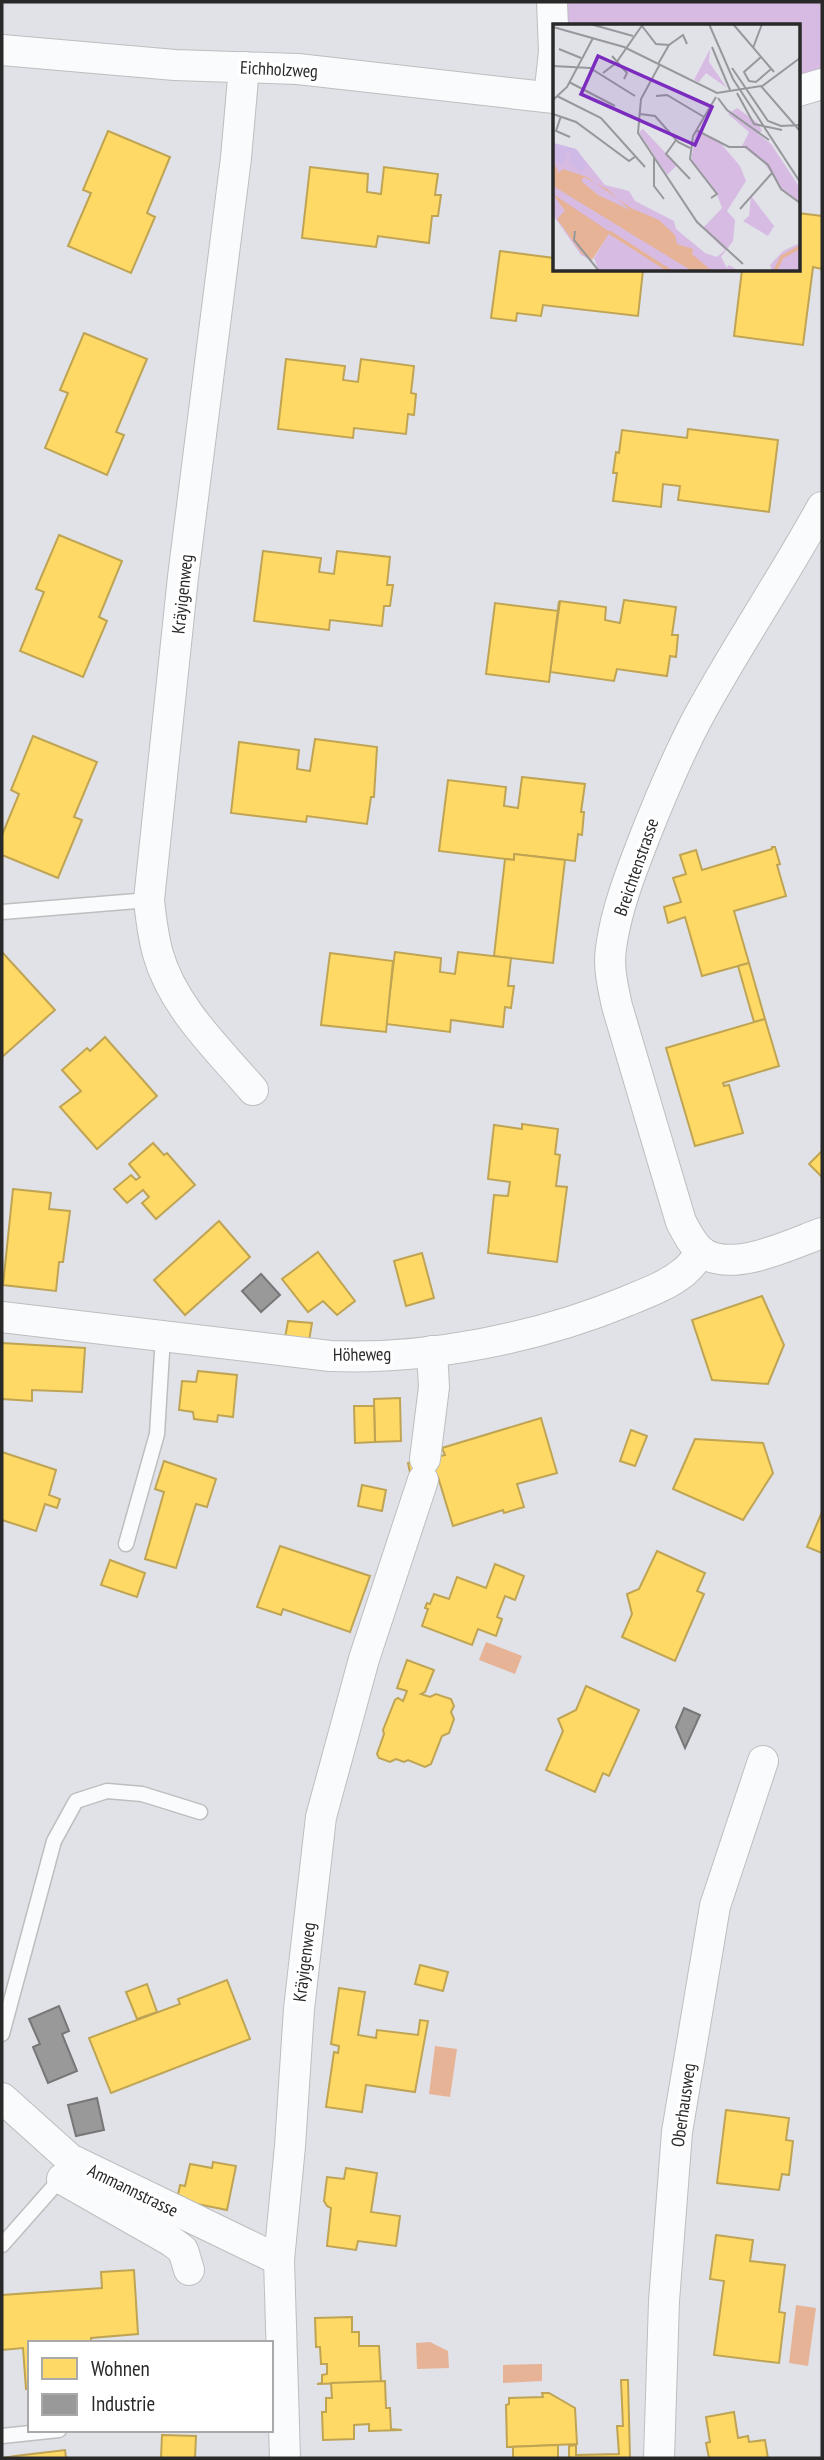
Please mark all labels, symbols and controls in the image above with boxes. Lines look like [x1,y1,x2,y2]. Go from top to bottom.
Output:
inset map [553,24,800,271]
street label: Eichholzweg [240,55,318,83]
street label: Kräyigenweg [166,553,198,635]
street label: Breichtenstrasse [609,815,663,919]
street label: Höheweg [333,1342,391,1366]
street label: Kräyigenweg [288,1921,320,2003]
street label: Oberhausweg [666,2062,700,2148]
street label: Ammannstrasse [84,2158,182,2222]
legend [28,2341,273,2432]
text: Wohnen [91,2355,150,2382]
text: Industrie [91,2390,155,2417]

